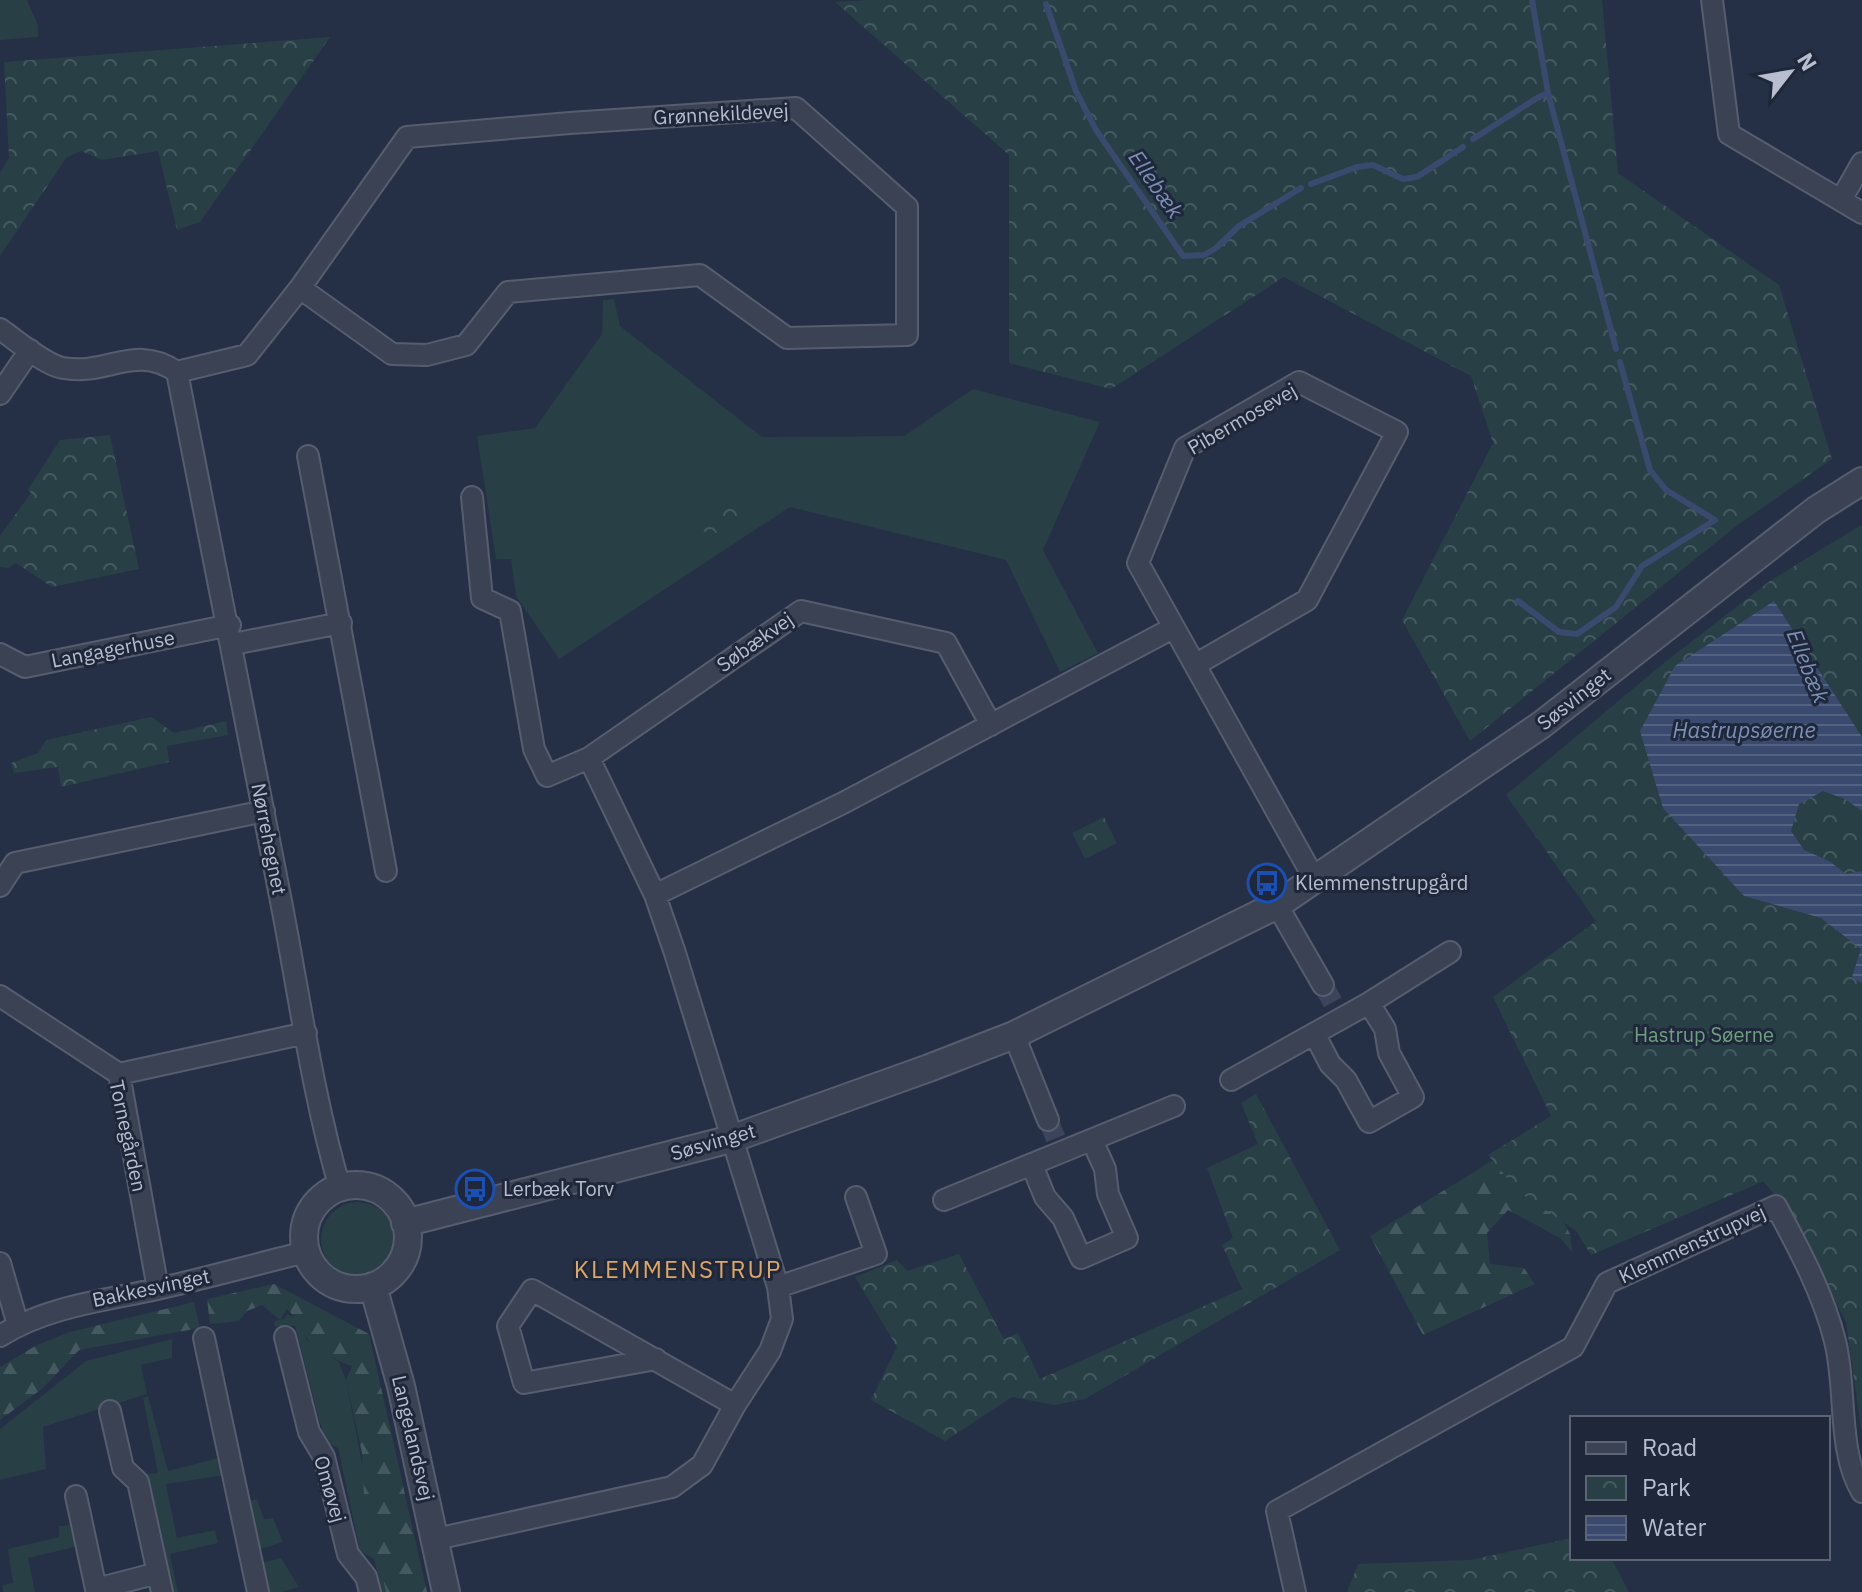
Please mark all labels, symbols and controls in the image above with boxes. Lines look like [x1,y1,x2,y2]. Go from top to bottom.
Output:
north arrow [1750,32,1830,112]
text: N [1791,47,1824,76]
street label: Grønnekildevej [653,96,789,131]
water label: Ellebæk [1122,144,1191,224]
street label: Pibermosevej [1182,376,1301,461]
street label: Søbækvej [711,605,798,678]
street label: Langagerhuse [49,623,177,674]
water label: Ellebæk [1781,625,1837,707]
street label: Søsvinget [1531,661,1616,736]
water label: Hastrupsøerne [1672,715,1816,744]
street label: Nørrehegnet [245,781,294,897]
bus stop icon: Klemmenstrupgård [1246,862,1288,904]
place label: Klemmenstrupgård [1295,869,1468,896]
park label: Hastrup Søerne [1634,1021,1774,1048]
street label: Tornegården [103,1078,153,1194]
street label: Søsvinget [667,1117,758,1167]
bus stop icon: Lerbæk Torv [454,1168,496,1210]
place label: Lerbæk Torv [503,1175,614,1202]
street label: Klemmenstrupvej [1614,1198,1769,1289]
district label: KLEMMENSTRUP [574,1253,782,1285]
street label: Bakkesvinget [90,1262,212,1313]
street label: Langelandsvej [386,1373,441,1503]
legend [1570,1416,1830,1560]
text: Road [1642,1431,1697,1463]
street label: Omøvej [308,1452,353,1525]
text: Park [1642,1471,1691,1503]
text: Water [1642,1511,1706,1543]

